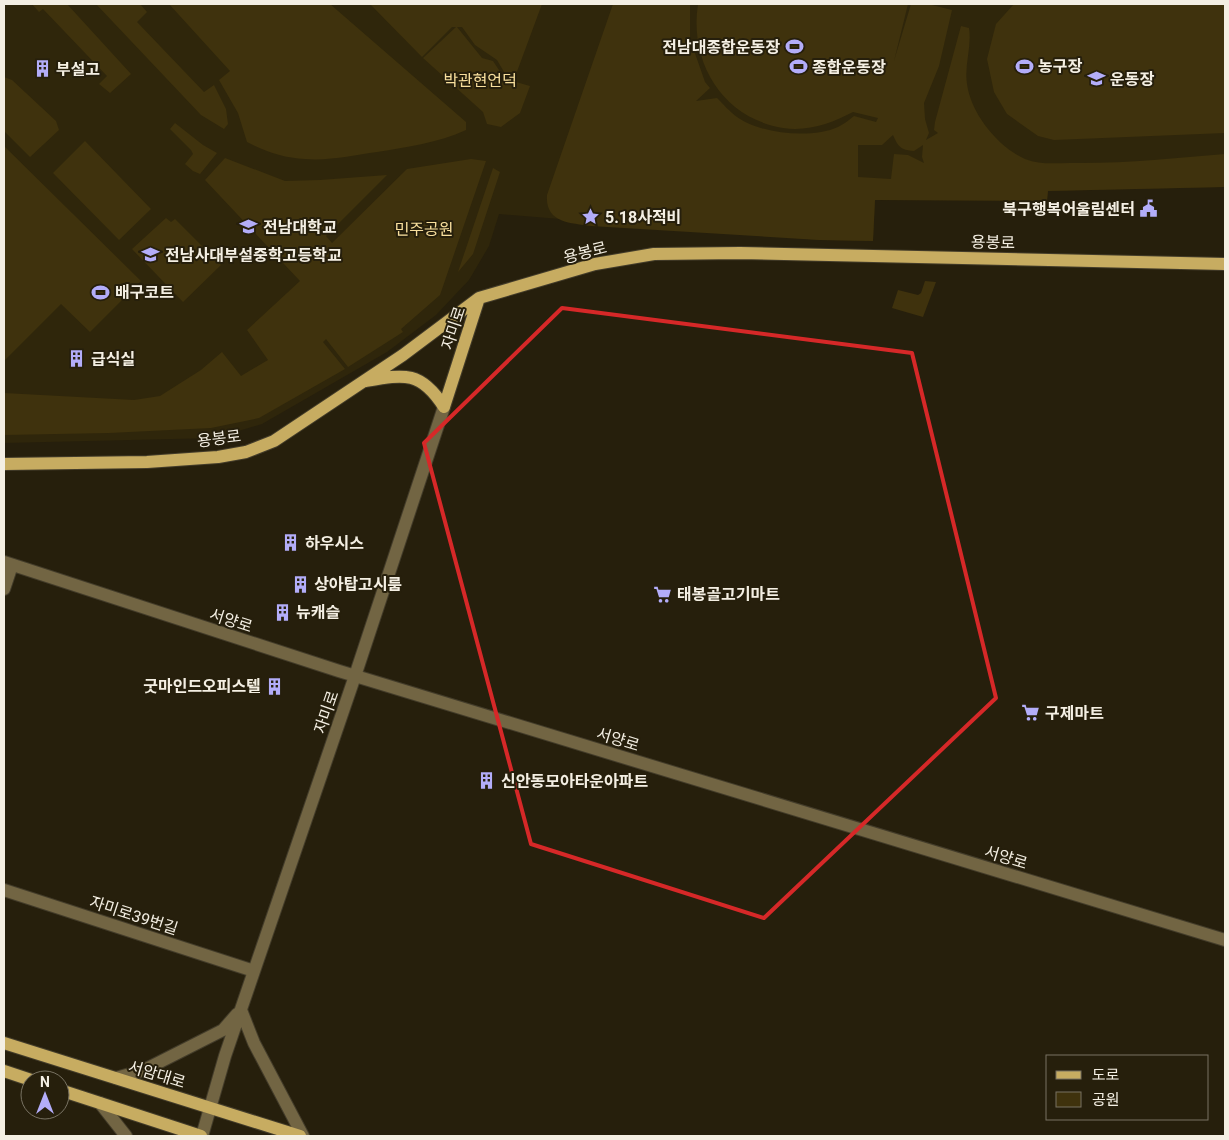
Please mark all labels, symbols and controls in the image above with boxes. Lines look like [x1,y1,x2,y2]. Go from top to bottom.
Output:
sports icon: 전남대종합운동장 [784,37,804,57]
place label: 전남대종합운동장 [662,38,780,57]
sports icon: 농구장 [1014,56,1034,76]
sports icon: 종합운동장 [788,57,808,77]
place label: 농구장 [1038,57,1082,76]
place label: 종합운동장 [812,58,886,77]
building icon: 부설고 [32,59,52,79]
place label: 부설고 [56,60,100,79]
school or university icon: 운동장 [1086,69,1106,89]
place label: 운동장 [1110,70,1154,89]
park label: 박관현언덕 [443,71,517,90]
public building icon: 북구행복어울림센터 [1139,199,1159,219]
place label: 북구행복어울림센터 [1003,200,1135,219]
place icon: 5.18사적비 [581,207,601,227]
place label: 5.18사적비 [605,208,681,227]
school or university icon: 전남대학교 [239,217,259,237]
place label: 전남대학교 [263,218,337,237]
park label: 민주공원 [395,220,453,239]
street label: 용봉로 [971,233,1016,252]
street label: 용봉로 [561,238,609,267]
school or university icon: 전남사대부설중학고등학교 [141,245,161,265]
place label: 전남사대부설중학고등학교 [165,246,342,265]
sports icon: 배구코트 [91,282,111,302]
place label: 배구코트 [115,283,174,302]
street label: 자미로 [438,304,469,352]
building icon: 급식실 [67,349,87,369]
place label: 급식실 [91,350,135,369]
street label: 용봉로 [196,426,242,451]
building icon: 하우시스 [281,533,301,553]
place label: 하우시스 [305,534,364,553]
building icon: 상아탑고시룸 [290,574,310,594]
place label: 상아탑고시룸 [314,575,402,594]
supermarket icon: 태봉골고기마트 [653,584,673,604]
place label: 태봉골고기마트 [677,585,780,604]
building icon: 뉴캐슬 [272,602,292,622]
place label: 뉴캐슬 [296,603,340,622]
street label: 서양로 [207,605,255,636]
building icon: 굿마인드오피스텔 [265,676,285,696]
place label: 굿마인드오피스텔 [143,677,261,696]
street label: 자미로 [310,688,343,736]
supermarket icon: 구제마트 [1021,703,1041,723]
place label: 구제마트 [1045,704,1104,723]
street label: 서양로 [594,724,642,755]
building icon: 신안동모아타운아파트 [477,771,497,791]
place label: 신안동모아타운아파트 [501,772,648,791]
street label: 서양로 [982,842,1030,873]
street label: 자미로39번길 [87,892,180,939]
legend [1046,1055,1209,1120]
street label: 서암대로 [126,1057,188,1092]
text: 도로 [1092,1066,1120,1084]
north arrow [20,1070,70,1120]
text: N [40,1074,50,1090]
text: 공원 [1092,1091,1120,1109]

